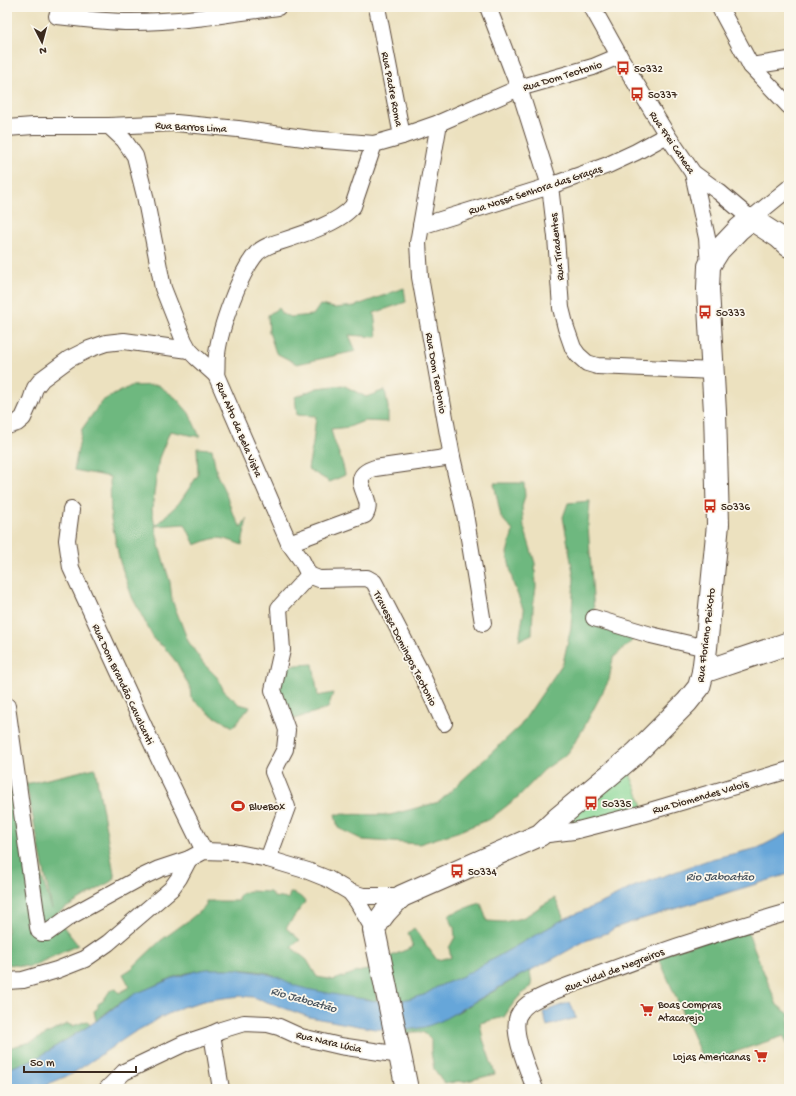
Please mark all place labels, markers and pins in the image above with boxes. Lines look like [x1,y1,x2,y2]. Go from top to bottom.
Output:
bus stop icon: 50332 [615,60,631,76]
place label: 50332 [634,64,663,76]
bus stop icon: 50337 [629,86,645,102]
place label: 50337 [648,90,677,102]
bus stop icon: 50333 [697,304,713,320]
place label: 50333 [716,308,745,320]
bus stop icon: 50336 [702,498,718,514]
place label: 50336 [721,502,750,514]
bus stop icon: 50335 [583,795,599,811]
sports icon: BlueBox [230,798,246,814]
place label: 50335 [602,799,631,811]
place label: BlueBox [248,802,285,814]
bus stop icon: 50334 [449,863,465,879]
place label: 50334 [468,867,497,879]
place label: Boas Compras Atacarejo [657,1000,722,1025]
supermarket icon: Boas Compras Atacarejo [639,1002,655,1018]
supermarket icon: Lojas Americanas [753,1048,769,1064]
place label: Lojas Americanas [673,1052,751,1064]

